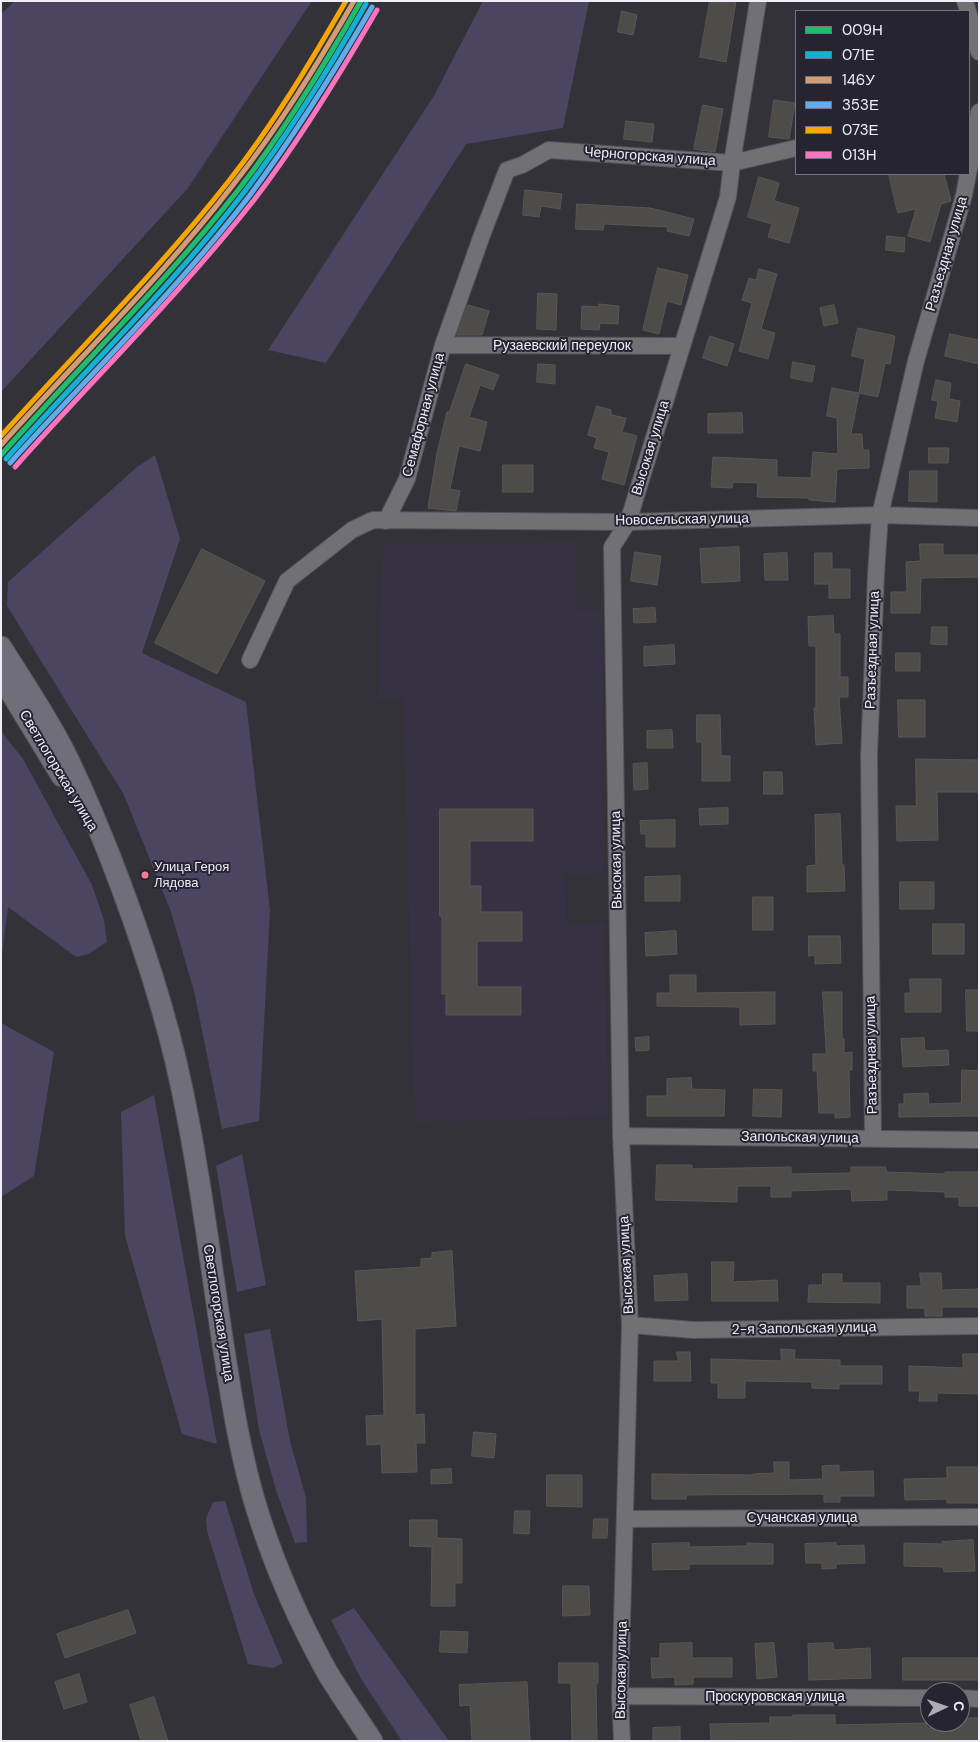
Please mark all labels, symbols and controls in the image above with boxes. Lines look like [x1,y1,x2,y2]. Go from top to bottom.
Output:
legend [795,10,970,175]
text: 009Н [842,20,883,40]
text: 071Е [842,45,875,65]
text: 146У [842,70,875,90]
text: 353Е [842,95,879,115]
text: 073Е [842,120,879,140]
street label: Черногорская улица [584,144,716,170]
text: 013Н [842,145,877,165]
street label: Разъездная улица [923,195,971,313]
street label: Рузаевский переулок [493,338,631,354]
street label: Семафорная улица [399,351,449,479]
street label: Высокая улица [629,399,673,497]
street label: Новосельская улица [615,510,749,530]
street label: Разъездная улица [863,591,883,709]
street label: Светлогорская улица [15,707,101,835]
street label: Высокая улица [608,811,626,909]
place label: Улица Героя Лядова [154,860,229,891]
marker: Улица Героя Лядова [140,870,150,880]
street label: Разъездная улица [863,996,881,1114]
street label: Запольская улица [741,1129,859,1147]
street label: Высокая улица [616,1215,638,1315]
street label: Светлогорская улица [199,1243,237,1383]
street label: 2-я Запольская улица [732,1319,876,1339]
street label: Сучанская улица [747,1510,857,1526]
street label: Высокая улица [613,1621,631,1719]
north arrow [920,1682,970,1732]
street label: Проскуровская улица [705,1689,845,1705]
text: С [950,1701,968,1712]

